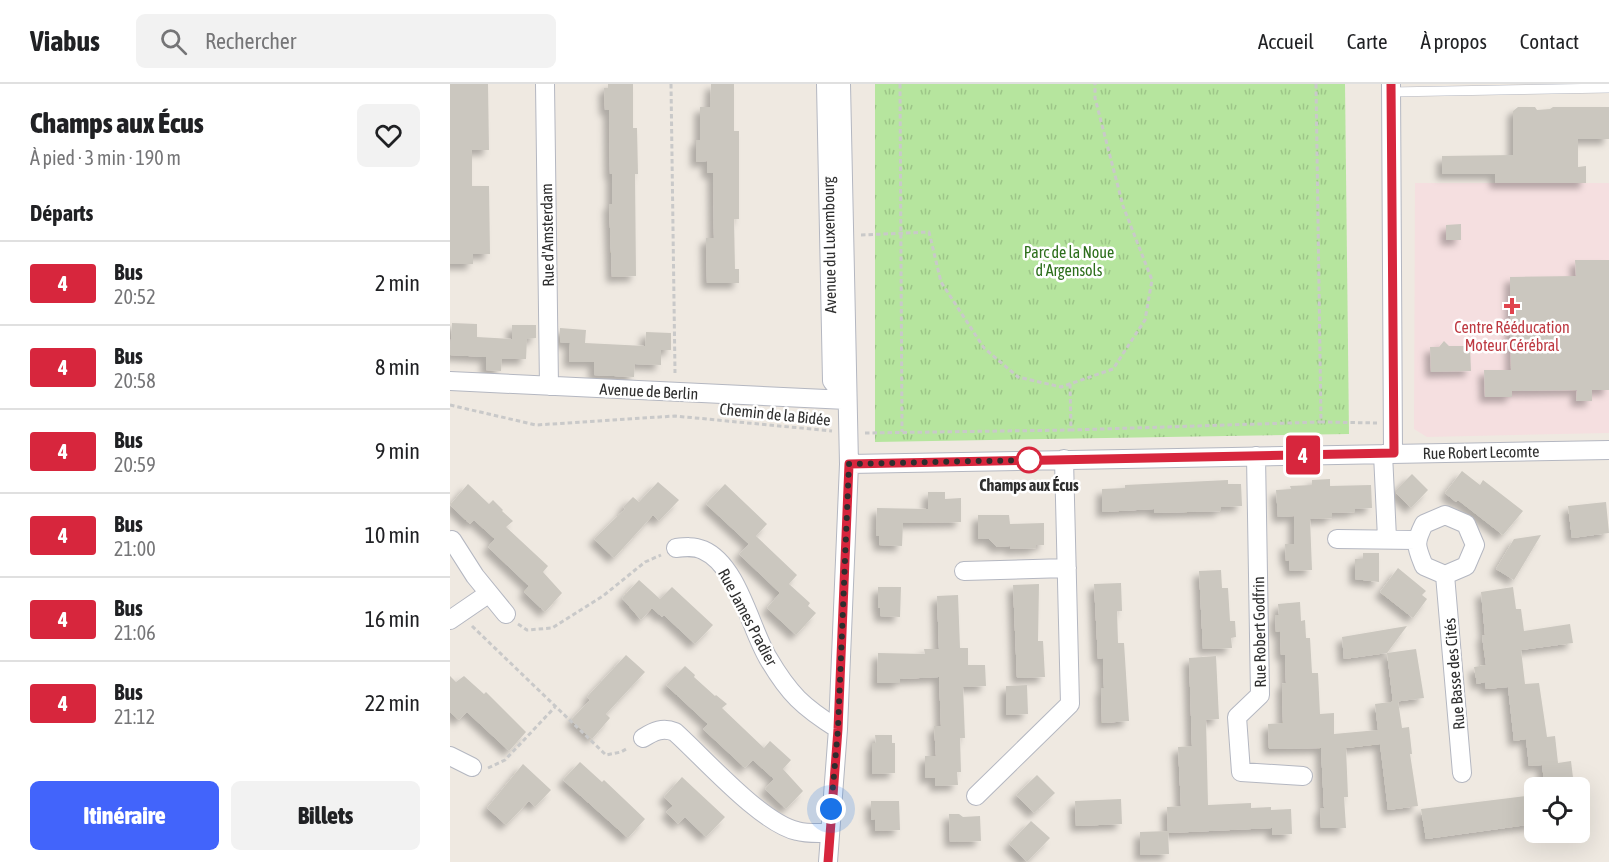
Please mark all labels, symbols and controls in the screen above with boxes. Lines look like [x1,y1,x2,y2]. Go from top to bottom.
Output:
search box [136,14,556,68]
text: Viabus [30,25,100,57]
icon: search [157,25,190,58]
text: Rechercher [205,28,296,54]
text: Accueil [1258,29,1314,53]
text: Carte [1347,29,1387,53]
text: À propos [1420,29,1487,53]
text: Contact [1520,29,1579,53]
button: heart [357,104,420,167]
text: Champs aux Écus [30,107,204,139]
text: À pied · 3 min · 190 m [30,146,181,169]
street label: Avenue du Luxembourg [819,176,840,314]
street label: Rue d'Amsterdam [537,183,557,287]
text: Départs [30,200,93,226]
park label: Parc de la Noue d'Argensols [1024,243,1114,280]
text: Bus [114,259,143,285]
text: 2 min [375,270,420,296]
text: 4 [58,271,68,295]
text: 20:52 [114,285,156,308]
marker: Centre Rééducation Moteur Cérébral [1503,297,1521,315]
place label: Centre Rééducation Moteur Cérébral [1454,318,1570,354]
text: Bus [114,343,143,369]
text: 8 min [375,354,420,380]
text: 4 [58,355,68,379]
text: 20:58 [114,369,156,392]
street label: Avenue de Berlin [599,379,699,403]
street label: Chemin de la Bidée [719,399,831,429]
text: Bus [114,427,143,453]
line badge: 4 [1284,436,1322,475]
text: 9 min [375,438,420,464]
text: 4 [58,439,68,463]
street label: Rue Robert Lecomte [1422,442,1540,462]
text: 4 [1298,443,1308,467]
marker: Champs aux Écus [1016,447,1042,473]
text: 20:59 [114,453,156,476]
place label: Champs aux Écus [979,476,1079,494]
text: Bus [114,511,143,537]
text: 10 min [365,522,420,548]
text: 4 [58,523,68,547]
text: 21:00 [114,537,156,560]
street label: Rue James Pradier [715,565,781,669]
street label: Rue Robert Godfrin [1249,576,1269,688]
text: Bus [114,595,143,621]
text: 16 min [365,606,420,632]
text: 4 [58,607,68,631]
street label: Rue Basse des Cités [1440,617,1468,731]
text: 21:06 [114,621,156,644]
text: Bus [114,679,143,705]
text: 22 min [365,690,420,716]
text: 4 [58,691,68,715]
text: 21:12 [114,705,155,728]
map controls [1524,777,1590,843]
button: locate [1524,777,1590,843]
button: Itinéraire [30,781,219,850]
button: Billets [231,781,420,850]
your location [816,794,846,824]

